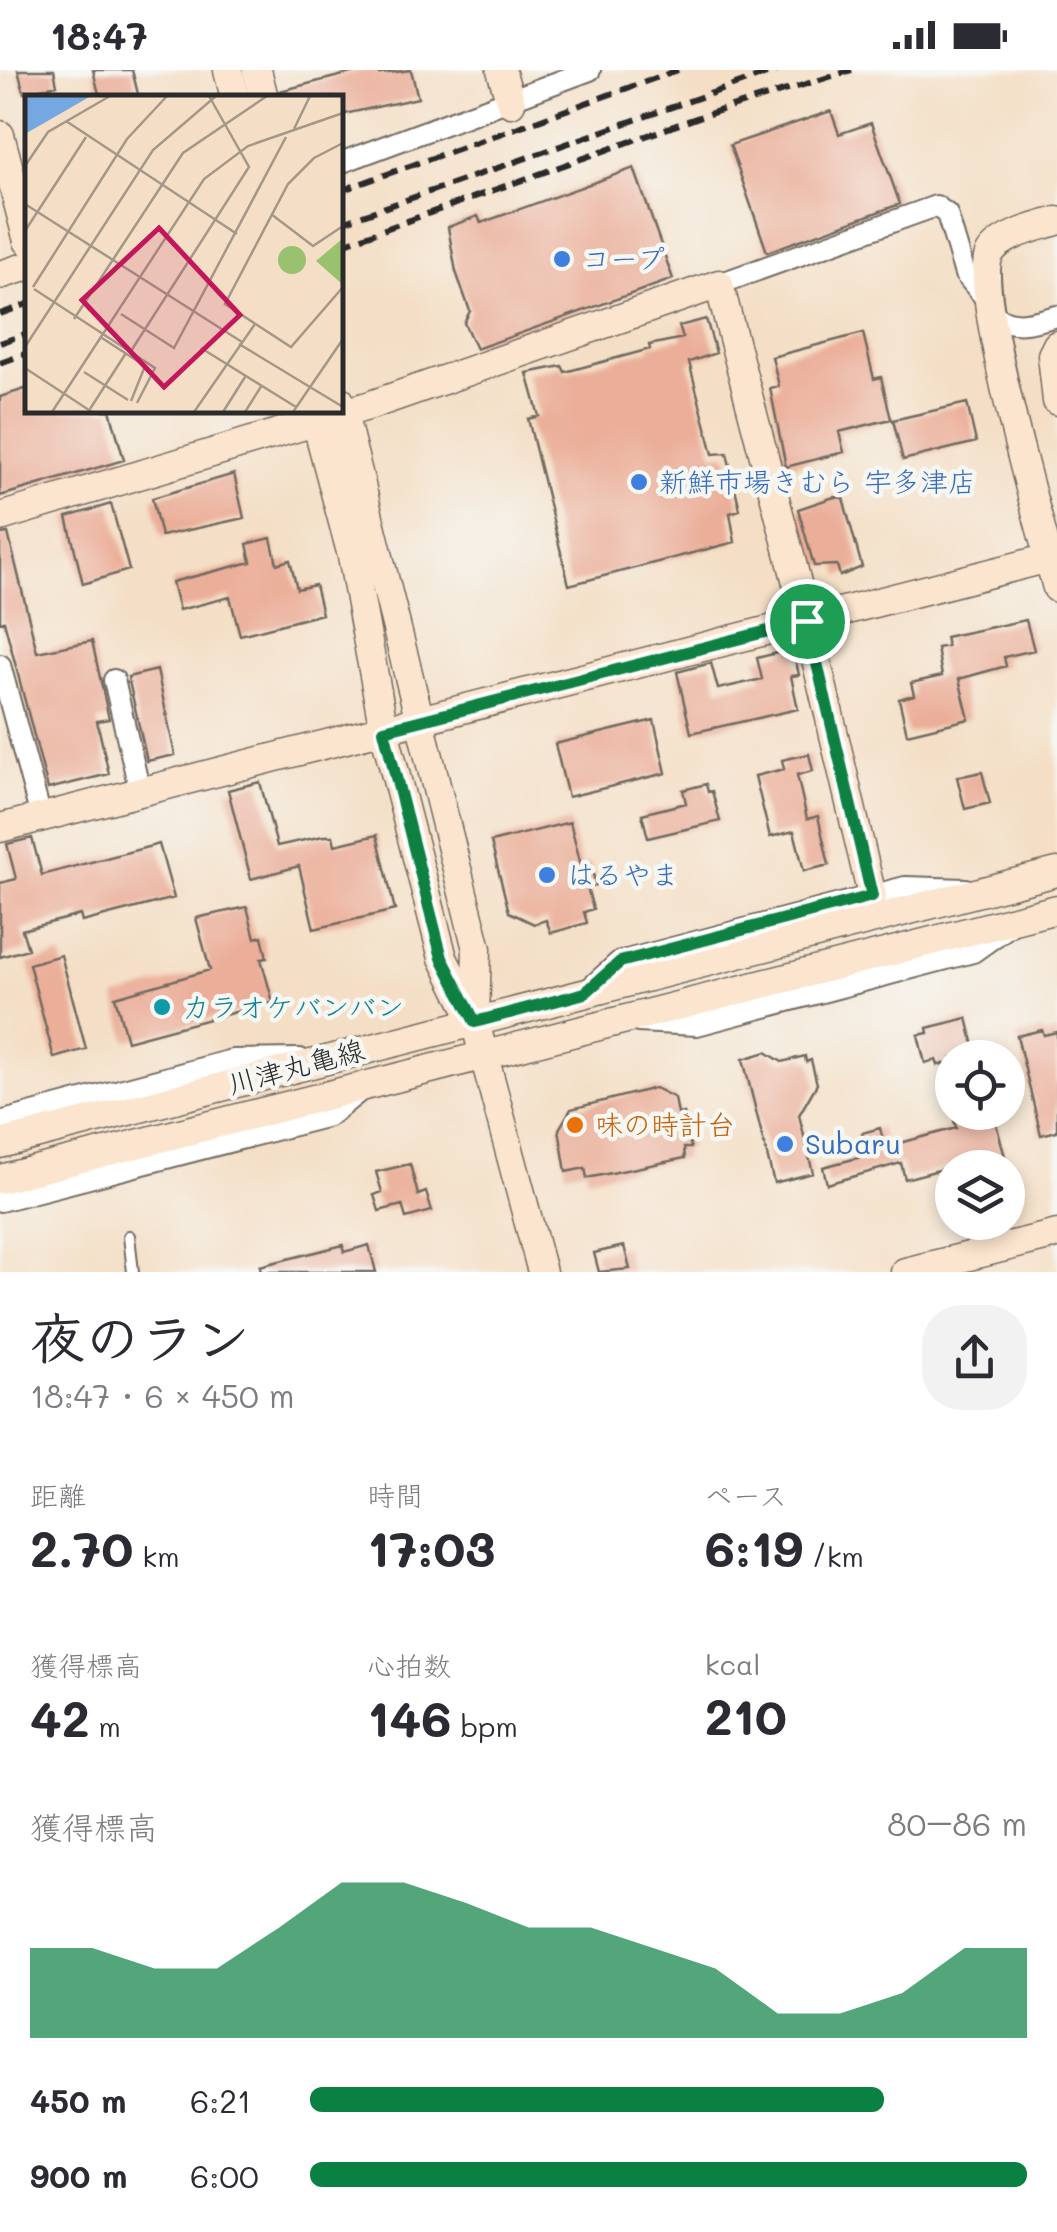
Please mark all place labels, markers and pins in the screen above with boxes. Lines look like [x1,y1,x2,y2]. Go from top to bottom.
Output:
place label: コープ [582,240,665,276]
marker: コープ [551,248,573,270]
place label: 新鮮市場きむら 宇多津店 [659,463,976,499]
marker: 新鮮市場きむら 宇多津店 [628,471,650,493]
pin [765,579,850,664]
place label: はるやま [567,856,679,892]
marker: はるやま [536,864,558,886]
place label: カラオケバンバン [182,988,404,1024]
marker: カラオケバンバン [151,996,173,1018]
place label: 味の時計台 [595,1106,735,1142]
marker: 味の時計台 [564,1114,586,1136]
place label: Subaru [805,1125,901,1161]
marker: Subaru [774,1133,796,1155]

